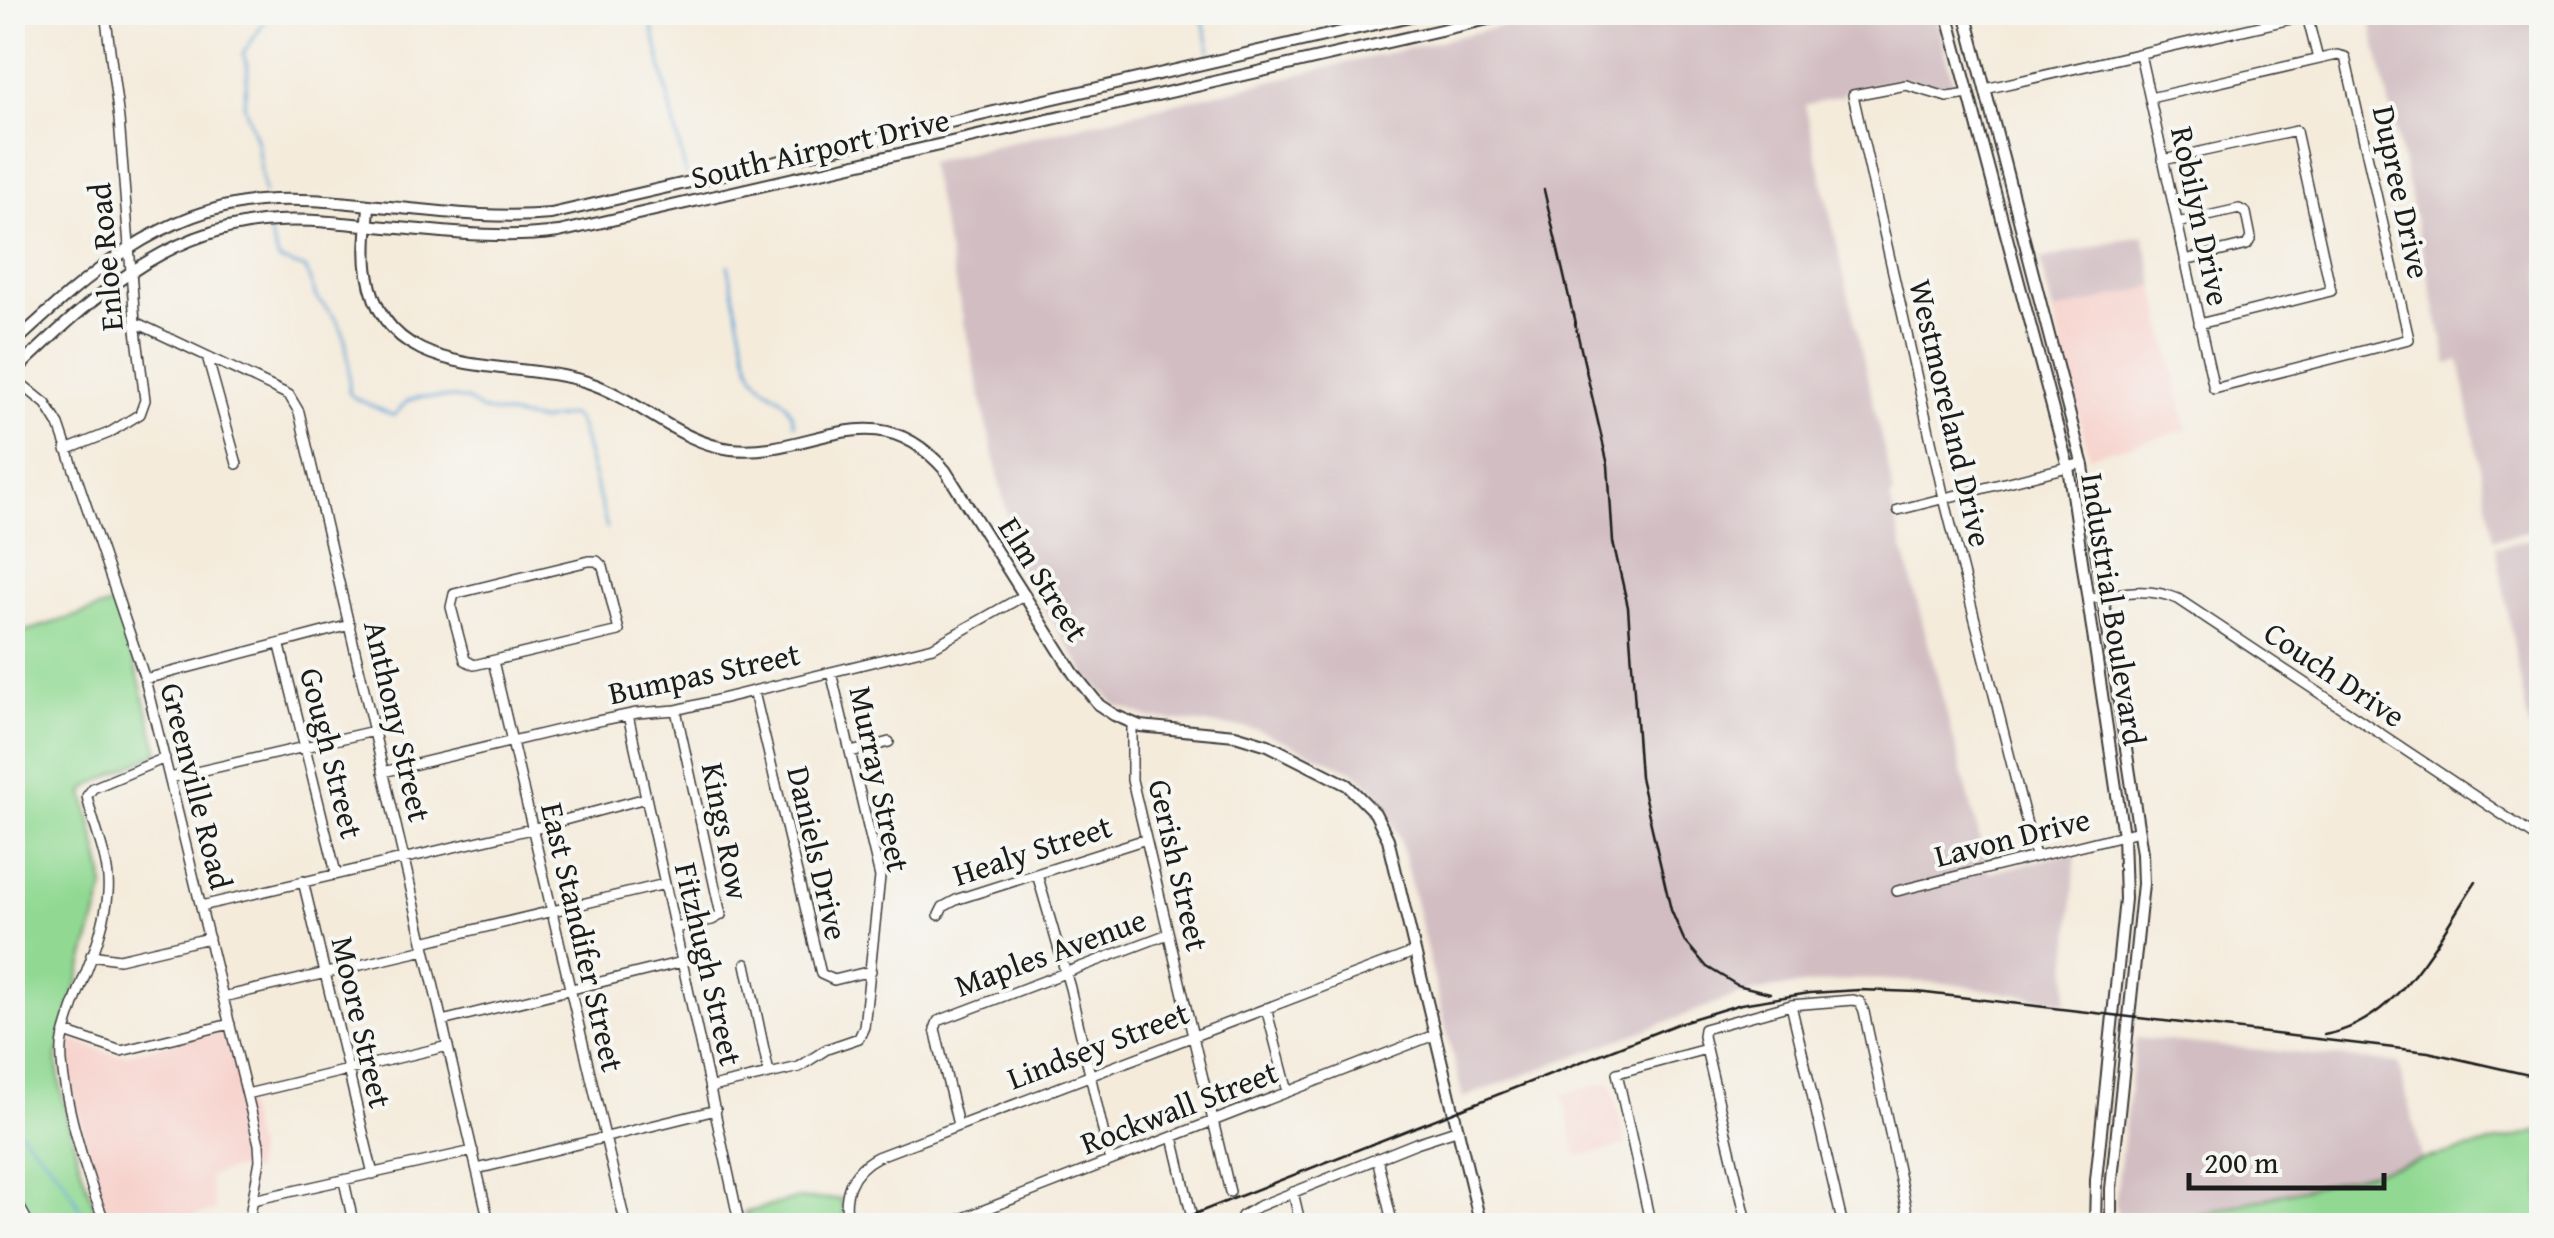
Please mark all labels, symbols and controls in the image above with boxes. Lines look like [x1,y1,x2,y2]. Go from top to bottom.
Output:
street label: South Airport Drive [686,95,954,201]
street label: Dupree Drive [2361,101,2443,283]
street label: Robilyn Drive [2159,122,2243,310]
street label: Enloe Road [75,181,135,333]
street label: Westmoreland Drive [1897,275,2005,551]
street label: Industrial Boulevard [2069,469,2159,749]
street label: Elm Street [987,507,1101,651]
street label: Couch Drive [2255,609,2415,739]
street label: Anthony Street [352,616,444,826]
street label: Bumpas Street [604,630,804,716]
street label: Gough Street [288,663,376,843]
street label: Greenville Road [149,678,245,894]
street label: Murray Street [837,682,923,876]
street label: Kings Row [690,759,762,904]
street label: Daniels Drive [775,761,861,945]
street label: Gerish Street [1136,775,1222,955]
street label: Lavon Drive [1929,795,2095,879]
street label: East Standifer Street [529,798,637,1076]
street label: Healy Street [947,802,1117,898]
street label: Fitzhugh Street [663,858,755,1070]
street label: Maples Avenue [948,896,1152,1008]
street label: Moore Street [319,932,405,1112]
street label: Lindsey Street [1000,989,1196,1101]
street label: Rockwall Street [1073,1048,1285,1166]
scale bar [2189,1128,2384,1190]
text: 200 m [2204,1140,2279,1184]

